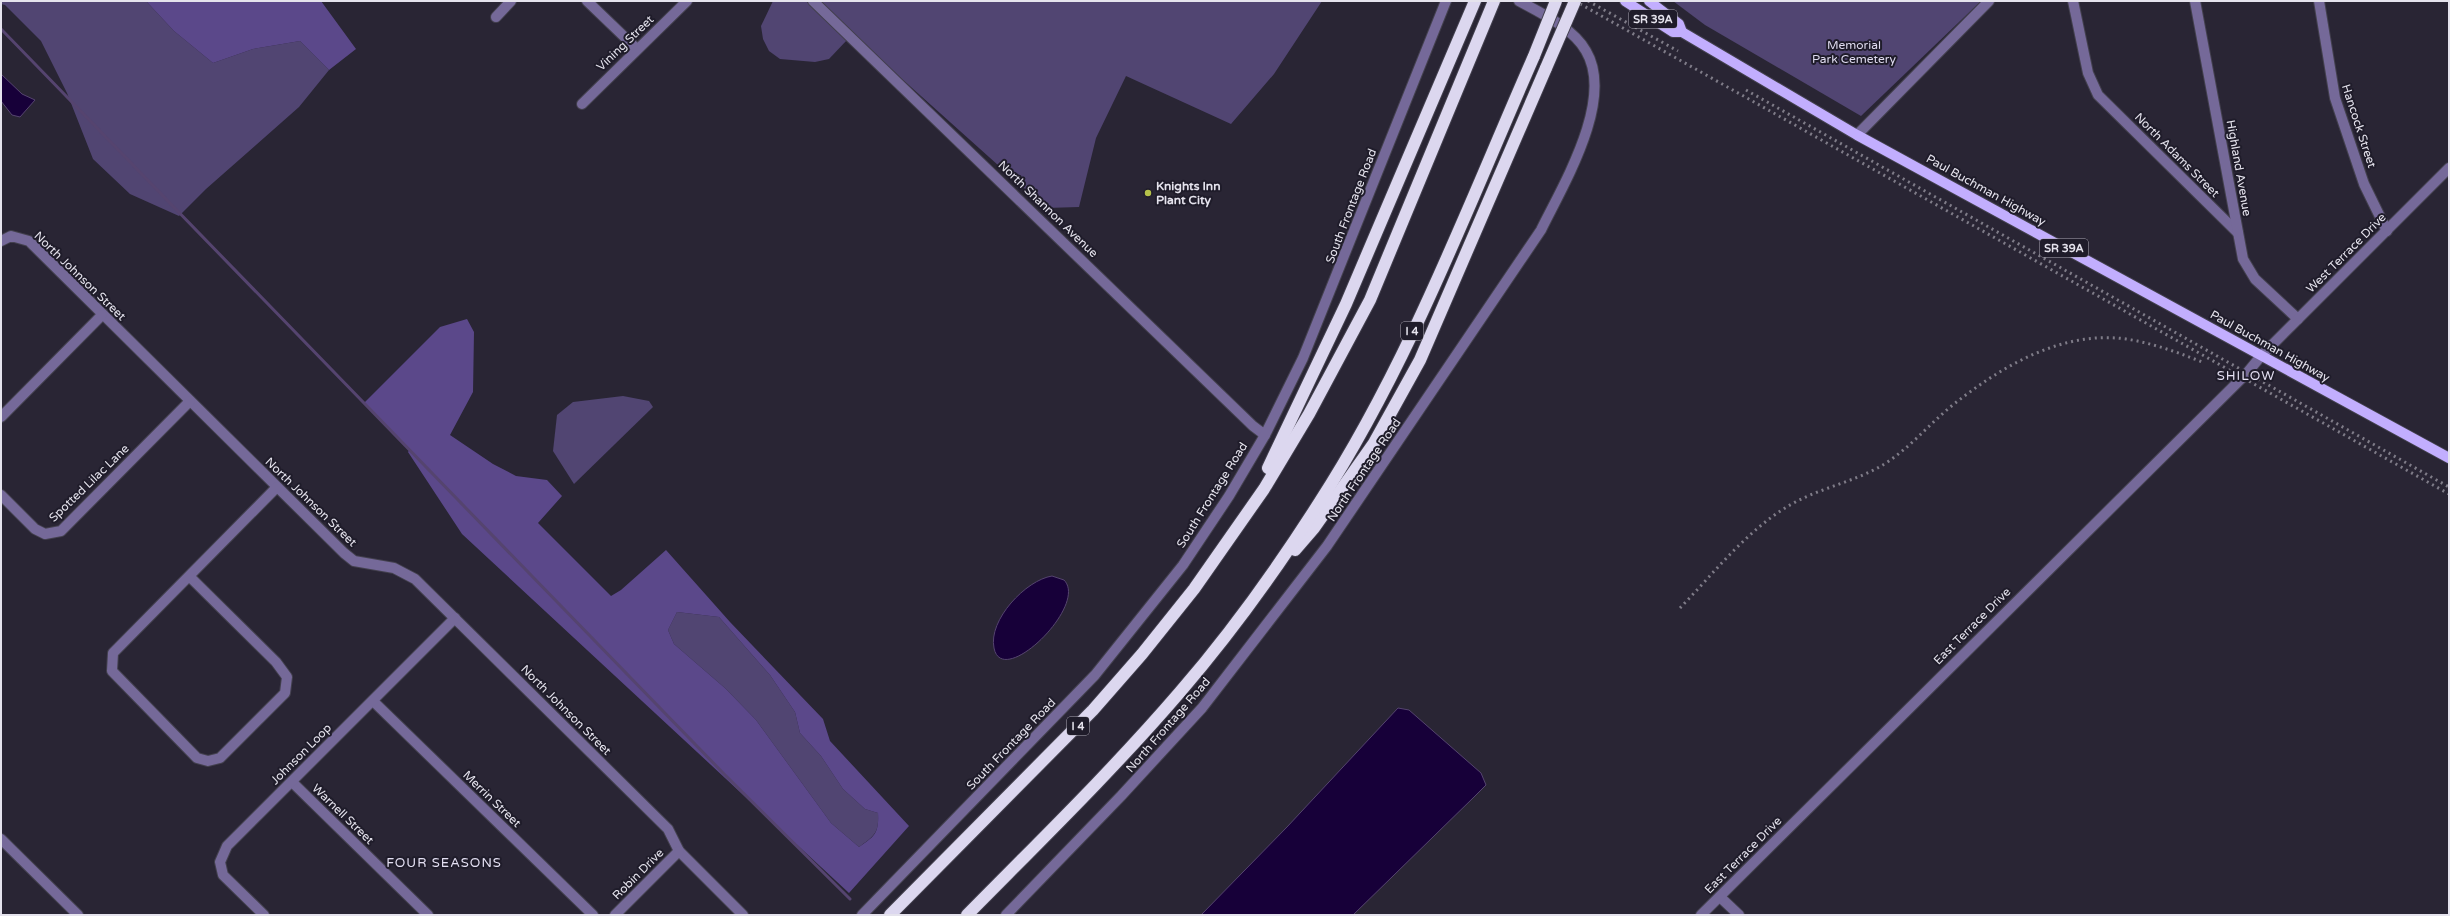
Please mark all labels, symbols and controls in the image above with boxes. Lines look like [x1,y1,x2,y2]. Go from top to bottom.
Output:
road number: SR 39A [1629,10,1677,28]
street label: Vining Street [594,12,657,74]
park label: Memorial Park Cemetery [1812,38,1896,66]
street label: Hancock Street [2339,82,2379,170]
street label: North Adams Street [2132,110,2222,200]
street label: Highland Avenue [2224,119,2254,217]
street label: South Frontage Road [1323,147,1379,265]
street label: Paul Buchman Highway [1924,151,2049,229]
street label: North Shannon Avenue [995,158,1101,260]
place label: Knights Inn Plant City [1156,179,1220,208]
marker: Knights Inn Plant City [1143,188,1153,198]
street label: West Terrace Drive [2303,210,2389,296]
street label: North Johnson Street [31,229,129,324]
road number: SR 39A [2040,239,2088,257]
street label: Paul Buchman Highway [2208,307,2333,385]
road number: I 4 [1401,322,1423,340]
district label: SHILOW [2217,368,2275,384]
street label: North Frontage Road [1324,416,1404,524]
street label: South Frontage Road [1174,440,1250,550]
street label: Spotted Lilac Lane [46,441,132,525]
street label: North Johnson Street [262,455,360,550]
street label: East Terrace Drive [1931,585,2013,667]
street label: North Johnson Street [518,662,614,758]
street label: North Frontage Road [1123,675,1213,775]
street label: South Frontage Road [964,695,1058,793]
road number: I 4 [1067,717,1089,735]
street label: Johnson Loop [268,721,334,787]
street label: Merrin Street [460,768,524,830]
street label: Warnell Street [309,781,377,847]
street label: East Terrace Drive [1702,814,1784,896]
street label: Robin Drive [610,845,667,902]
district label: FOUR SEASONS [386,855,502,871]

